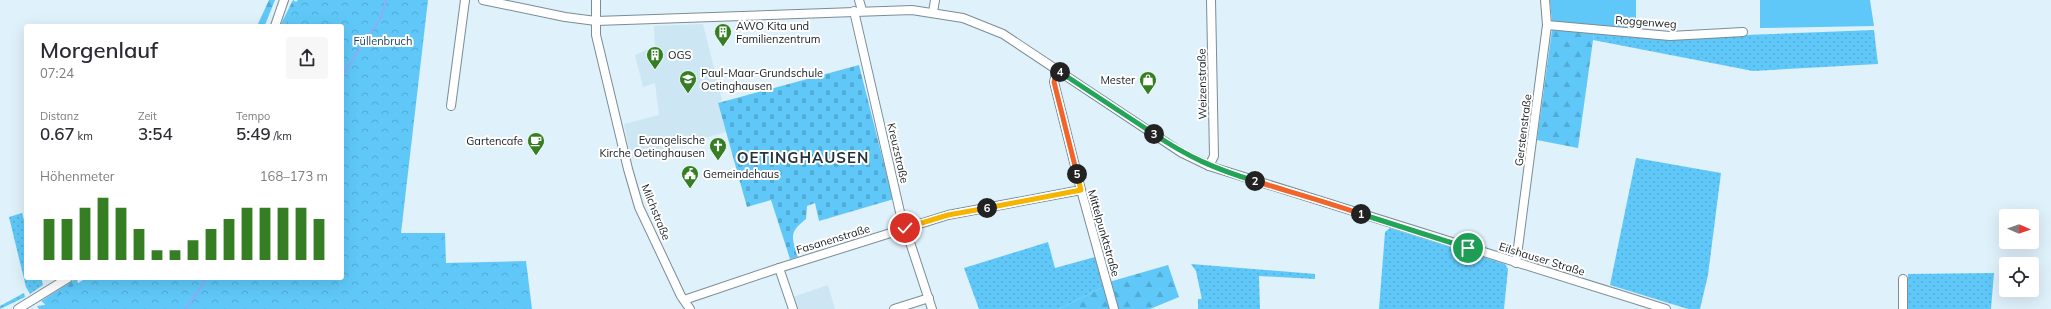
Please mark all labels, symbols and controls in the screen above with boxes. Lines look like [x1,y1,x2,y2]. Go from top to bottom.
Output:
street label: Roggenweg [1615,13,1677,31]
place label: AWO Kita und Familienzentrum [736,19,820,46]
building icon: AWO Kita und Familienzentrum [713,22,733,47]
park label: Füllenbruch [354,34,412,48]
text: Morgenlauf [40,36,158,64]
button: share [286,37,328,79]
building icon: OGS [645,45,665,70]
place label: OGS [668,48,692,62]
street label: Weizenstraße [1194,48,1210,120]
pin: 4 [1050,62,1070,82]
text: 07:24 [40,65,74,81]
text: 4 [1057,65,1063,79]
place label: Paul-Maar-Grundschule Oetinghausen [701,66,823,93]
school or university icon: Paul-Maar-Grundschule Oetinghausen [678,69,698,94]
shop icon: Mester [1138,70,1158,95]
place label: Mester [1100,73,1135,87]
street label: Gerstenstraße [1512,93,1534,167]
text: Distanz [40,109,79,123]
text: Zeit [138,109,157,123]
text: Tempo [236,109,270,123]
street label: Kreuzstraße [884,121,912,185]
text: 0.67 [40,123,75,144]
text: 3:54 [138,123,173,144]
text: 5:49 [236,123,271,144]
pin: 3 [1144,124,1164,144]
text: 3 [1151,127,1157,141]
text: km [75,129,93,143]
text: /km [271,129,292,143]
cafe icon: Gartencafe [526,131,546,156]
place label: Evangelische Kirche Oetinghausen [599,133,705,160]
place label: Gartencafe [466,134,523,148]
church icon: Evangelische Kirche Oetinghausen [708,136,728,161]
district label: OETINGHAUSEN [737,148,869,167]
public building icon: Gemeindehaus [680,164,700,189]
pin: 5 [1067,164,1087,184]
place label: Gemeindehaus [703,167,779,181]
text: 5 [1074,167,1080,181]
text: Höhenmeter [40,168,114,184]
text: 168–173 m [260,168,328,184]
pin: 2 [1245,171,1265,191]
text: 2 [1252,174,1258,188]
street label: Milchstraße [638,182,674,242]
street label: Mittelpunktstraße [1085,188,1123,278]
pin: 6 [977,198,997,218]
text: 6 [984,201,990,215]
pin: 1 [1351,204,1371,224]
text: 1 [1358,207,1364,221]
north arrow [1999,209,2039,249]
map controls [1999,209,2039,297]
pin [888,211,922,245]
icon: check [894,217,916,239]
street label: Fasanenstraße [794,221,872,257]
pin [1451,231,1485,265]
icon: arrive [1457,237,1479,259]
street label: Eilshauser Straße [1497,239,1587,279]
button: locate [1999,257,2039,297]

